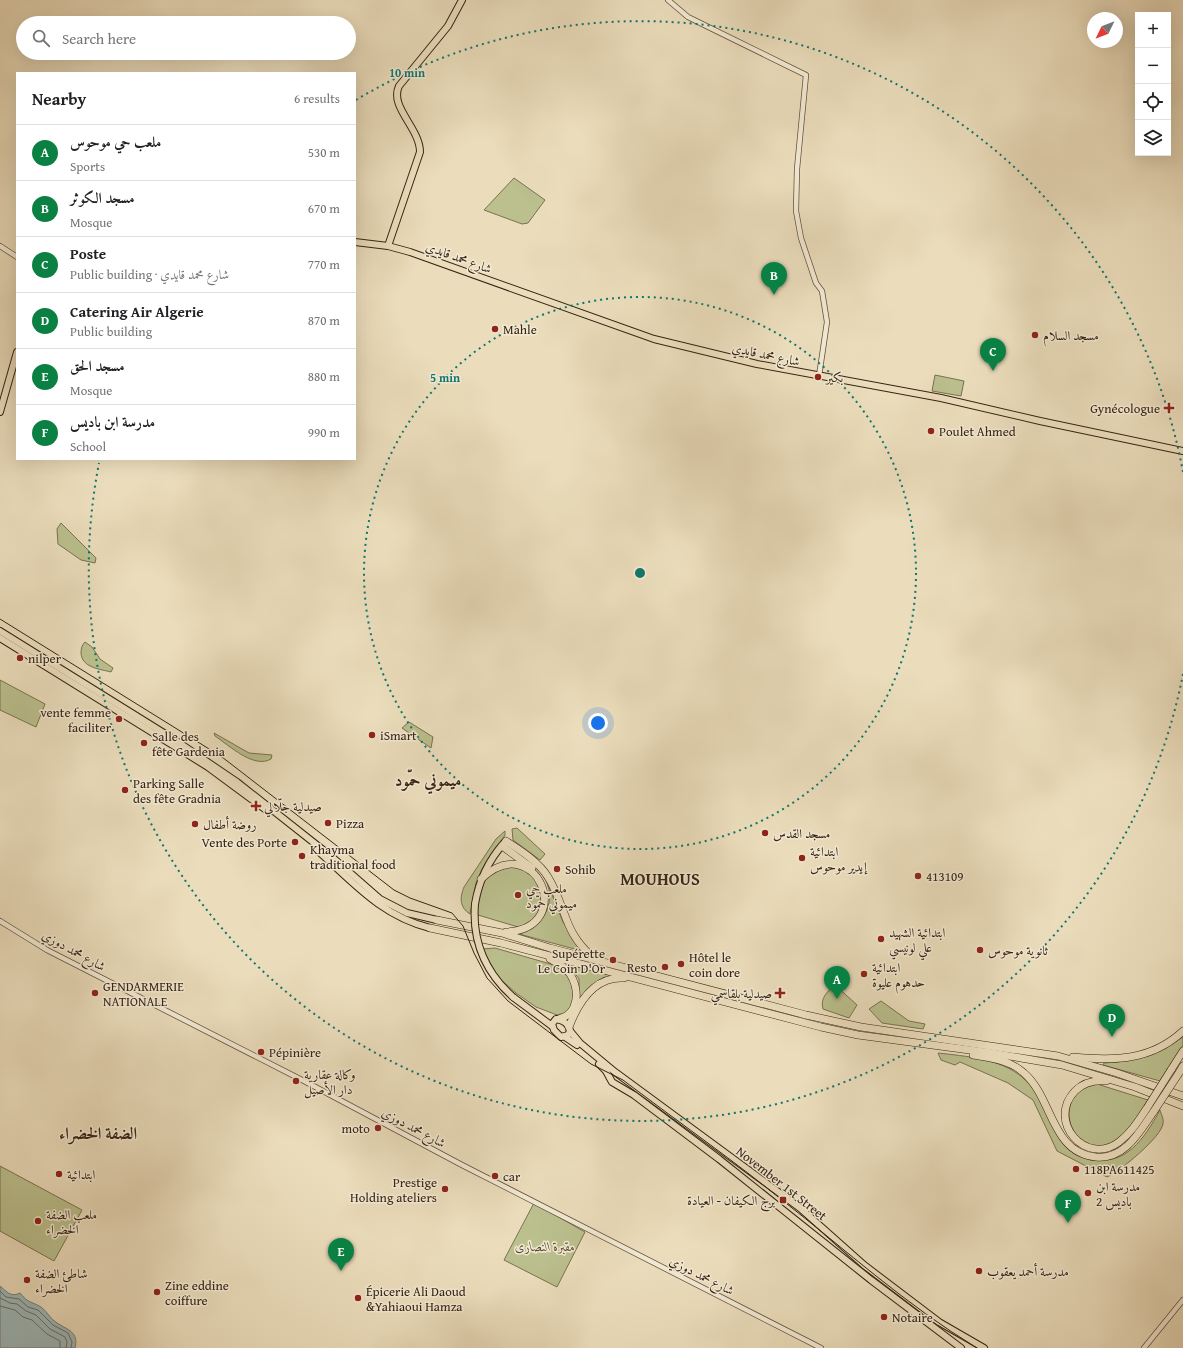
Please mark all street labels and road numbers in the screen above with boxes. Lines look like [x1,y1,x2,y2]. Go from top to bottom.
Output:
street label: شارع محمد قايدي [422,237,495,280]
street label: شارع محمد قايدي [730,338,802,373]
street label: شارع محمد دوزي [38,925,109,977]
street label: شارع محمد دوزي [377,1103,449,1154]
street label: November 1st Street [732,1142,831,1225]
street label: شارع محمد دوزي [665,1251,737,1302]

